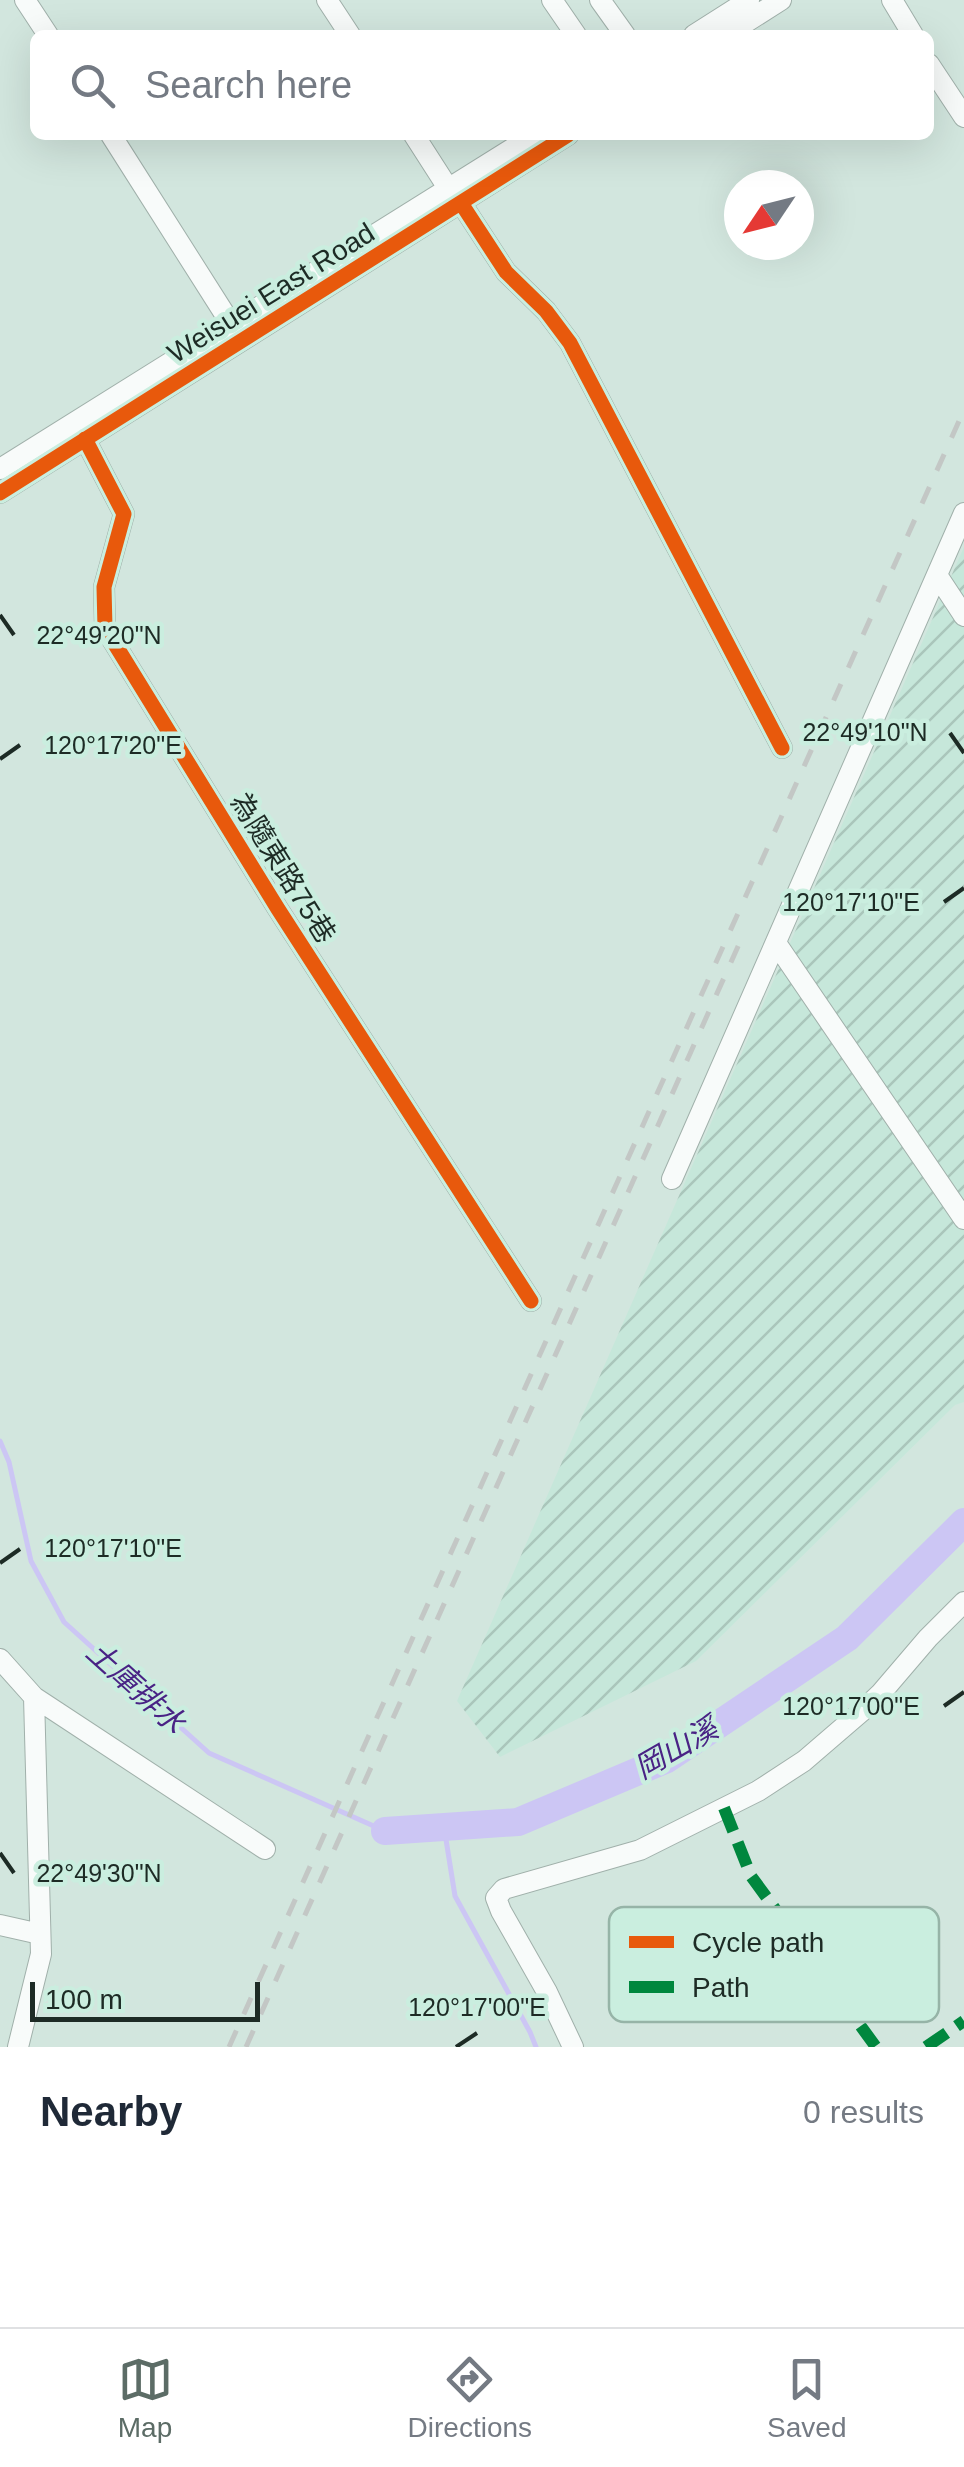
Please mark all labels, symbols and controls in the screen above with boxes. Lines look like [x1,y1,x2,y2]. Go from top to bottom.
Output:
search box [30,30,934,140]
icon: search [65,58,120,113]
text: Search here [145,64,352,106]
north arrow [724,170,814,260]
street label: Weisuei East Road [162,217,380,369]
text: 22°49'20"N [36,621,162,649]
text: 22°49'10"N [802,718,928,746]
text: 120°17'20"E [44,731,182,759]
street label: 為隨東路75巷 [225,787,341,949]
text: 120°17'10"E [782,888,920,916]
text: 120°17'10"E [44,1534,182,1562]
water label: 土庫排水 [80,1635,193,1741]
text: 120°17'00"E [782,1692,920,1720]
water label: 岡山溪 [629,1709,727,1785]
text: 22°49'30"N [36,1859,162,1887]
legend [609,1907,939,2022]
text: Cycle path [692,1927,824,1958]
text: Path [692,1972,750,2003]
scale bar [30,1977,260,2022]
text: 100 m [45,1984,123,2015]
text: 120°17'00"E [408,1993,546,2021]
text: Nearby [40,2088,182,2135]
text: 0 results [803,2094,924,2130]
tab: Map [118,2352,173,2444]
tab: Directions [408,2352,532,2444]
tab: Saved [767,2352,846,2444]

